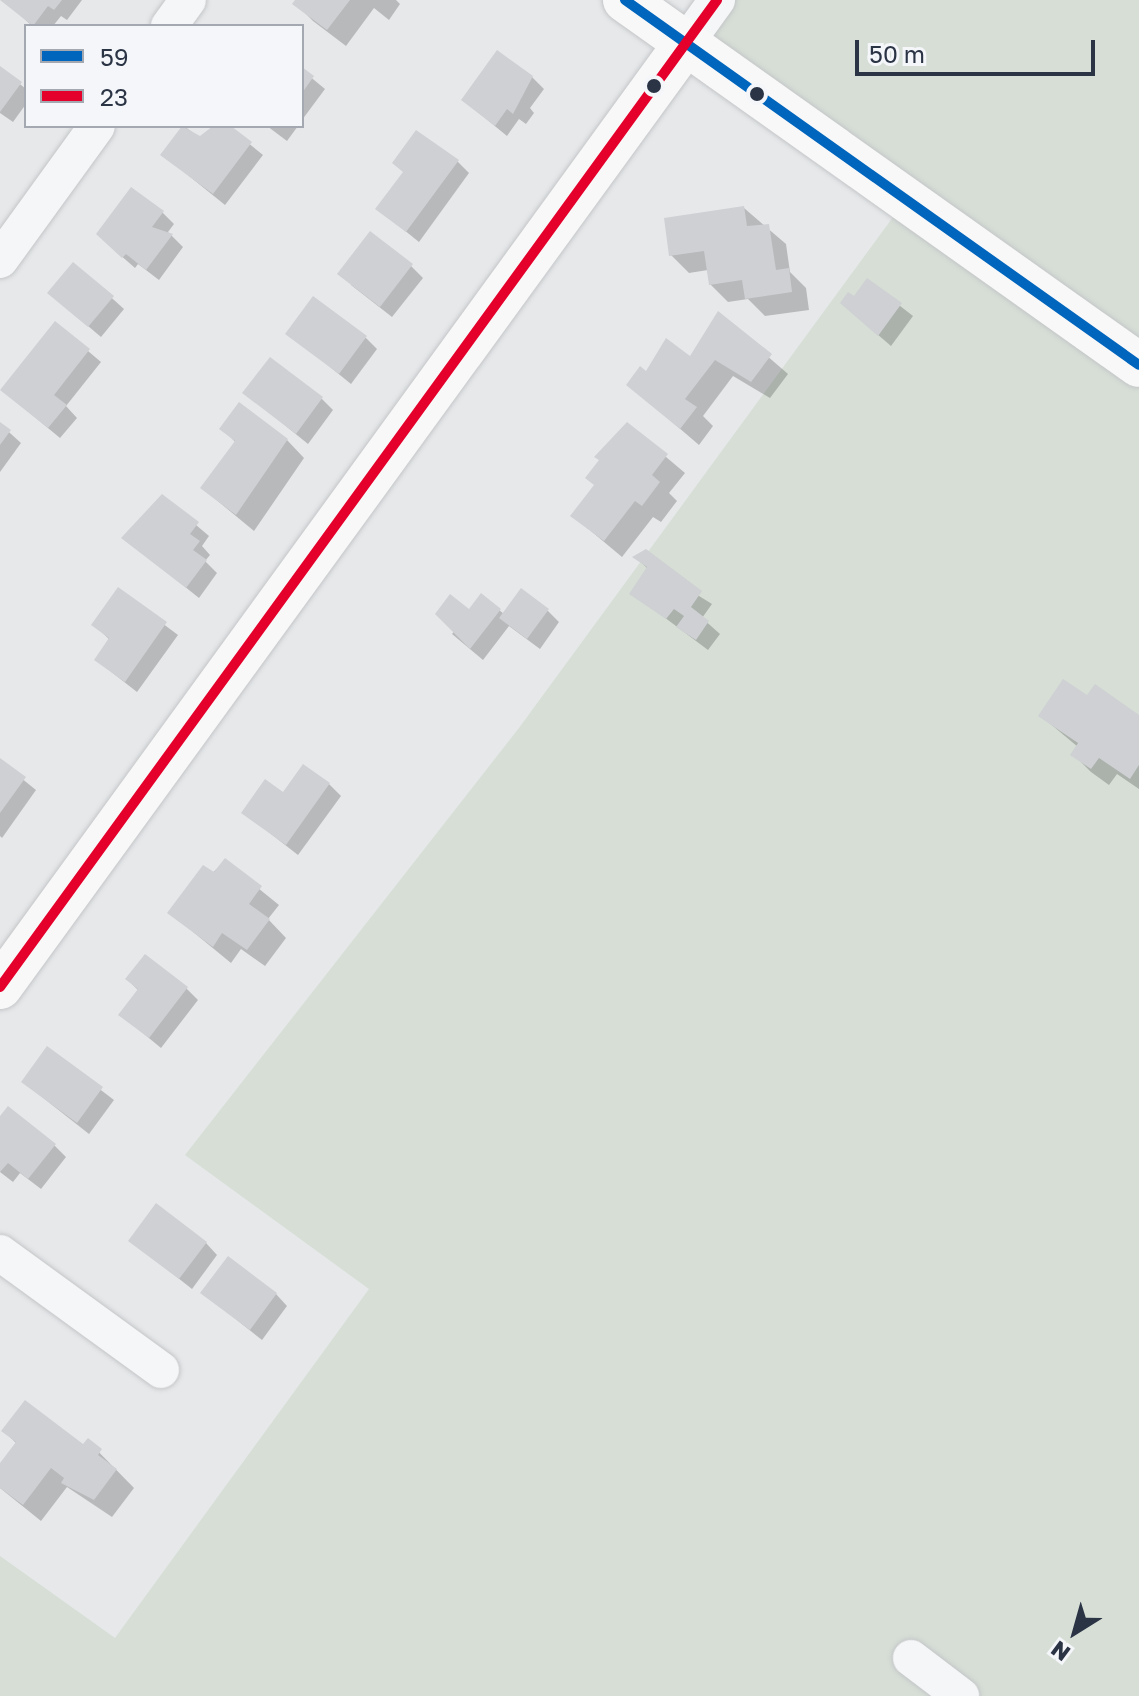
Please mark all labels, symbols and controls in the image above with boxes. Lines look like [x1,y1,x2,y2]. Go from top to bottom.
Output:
legend [24,24,304,128]
scale bar [859,24,1099,74]
text: 50 m [869,39,925,68]
text: 59 [100,42,128,71]
unlabelled marker [646,78,662,94]
text: 23 [100,82,128,111]
unlabelled marker [749,86,765,102]
north arrow [1035,1592,1115,1672]
text: N [1045,1636,1075,1667]

